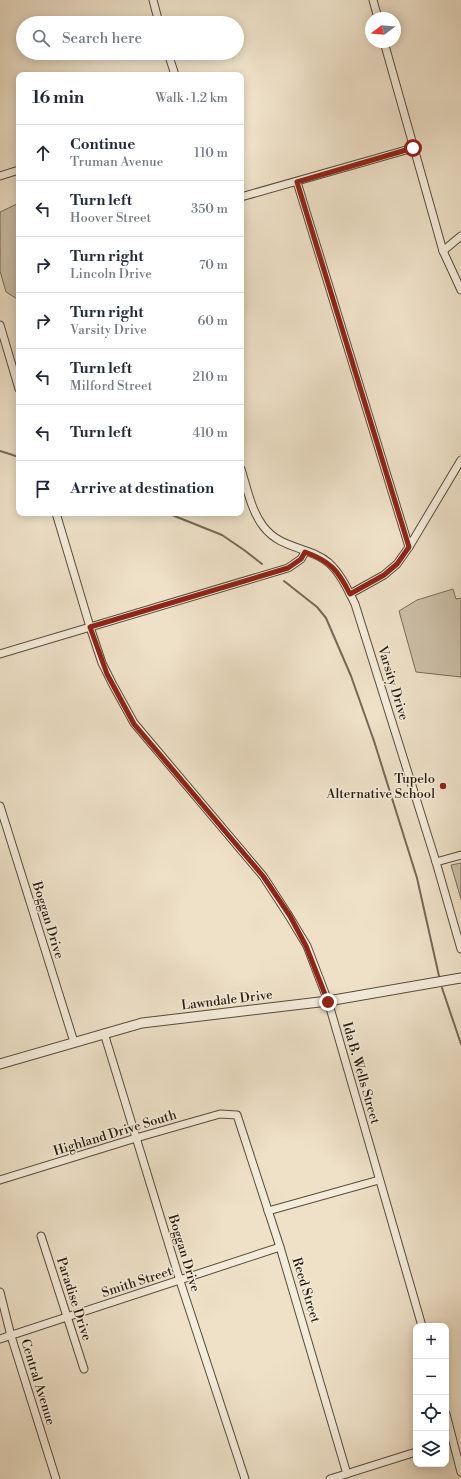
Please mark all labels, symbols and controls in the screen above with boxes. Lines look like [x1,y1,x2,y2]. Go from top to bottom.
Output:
north arrow [365,12,401,48]
search box [16,16,244,60]
icon: search [30,27,52,49]
text: Search here [62,29,142,48]
text: 16 min [32,87,84,109]
text: Walk · 1.2 km [155,90,228,106]
text: Continue [70,135,135,154]
route start [404,139,422,157]
icon: ahead [32,142,54,164]
text: 110 m [194,145,228,161]
text: Truman Avenue [70,154,163,170]
text: Turn left [70,191,132,210]
icon: left [32,198,54,220]
text: 350 m [191,201,228,217]
text: Hoover Street [70,210,151,226]
text: Turn right [70,247,144,266]
icon: right [32,254,54,276]
text: 70 m [199,257,228,273]
text: Lincoln Drive [70,266,152,282]
text: Turn right [70,303,144,322]
icon: right [32,310,54,332]
text: 60 m [197,313,228,329]
text: Varsity Drive [70,322,147,338]
text: Turn left [70,359,132,378]
icon: left [32,366,54,388]
text: 210 m [193,369,228,385]
text: Milford Street [70,378,152,394]
icon: left [32,422,54,444]
text: Turn left [70,423,132,442]
text: 410 m [192,425,228,441]
icon: arrive [32,478,54,500]
text: Arrive at destination [70,479,214,498]
street label: Varsity Drive [374,643,412,723]
place label: Tupelo Alternative School [325,771,435,802]
marker: Tupelo Alternative School [438,781,448,791]
street label: Boggan Drive [28,878,67,961]
street label: Lawndale Drive [180,986,274,1014]
route end [319,993,337,1011]
street label: Ida B. Wells Street [339,1020,383,1126]
street label: Highland Drive South [52,1107,179,1159]
street label: Boggan Drive [164,1211,203,1294]
street label: Paradise Drive [53,1255,95,1343]
street label: Reed Street [288,1255,324,1325]
street label: Smith Street [100,1263,175,1301]
map controls [413,1323,449,1467]
button: + [413,1323,449,1359]
street label: Central Avenue [17,1337,59,1427]
button: − [413,1359,449,1395]
button: locate [413,1395,449,1431]
button: layers [413,1431,449,1467]

